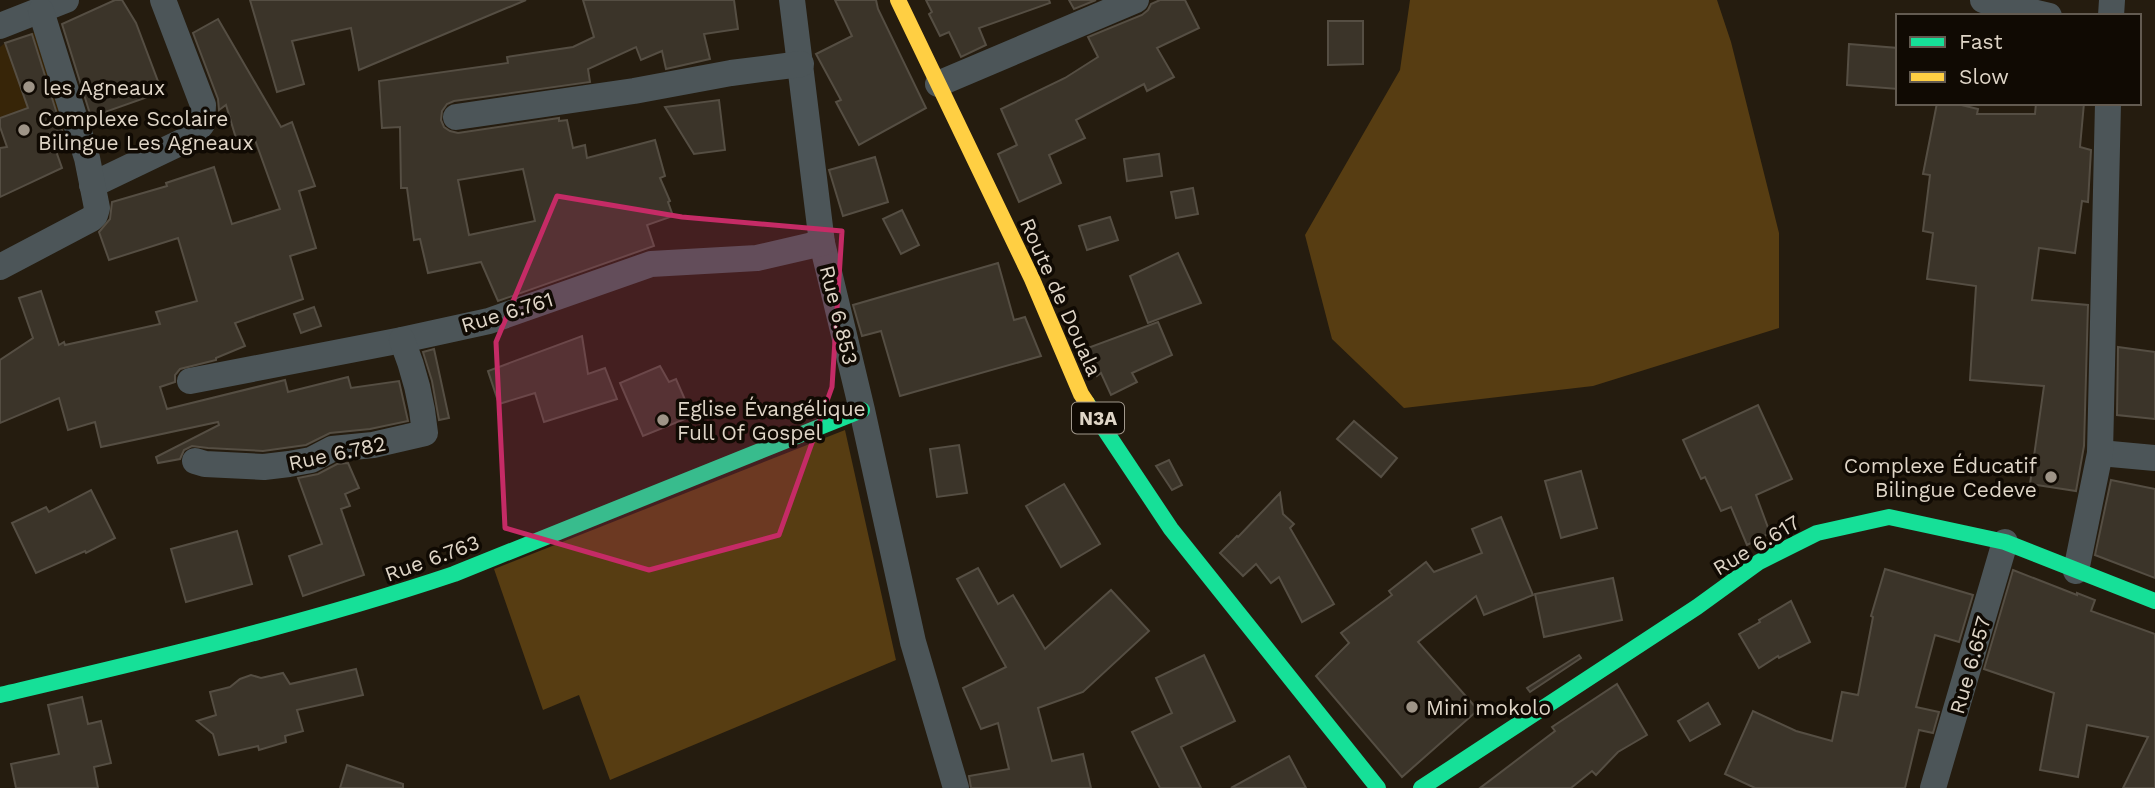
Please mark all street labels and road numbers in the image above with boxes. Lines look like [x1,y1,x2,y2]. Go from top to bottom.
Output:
street label: Route de Douala [1015,214,1107,380]
street label: Rue 6.853 [815,263,863,367]
street label: Rue 6.761 [458,286,556,338]
road number: N3A [1072,402,1124,434]
street label: Rue 6.782 [286,430,388,476]
street label: Rue 6.617 [1708,509,1804,581]
street label: Rue 6.763 [381,529,483,587]
street label: Rue 6.657 [1944,613,1996,717]

